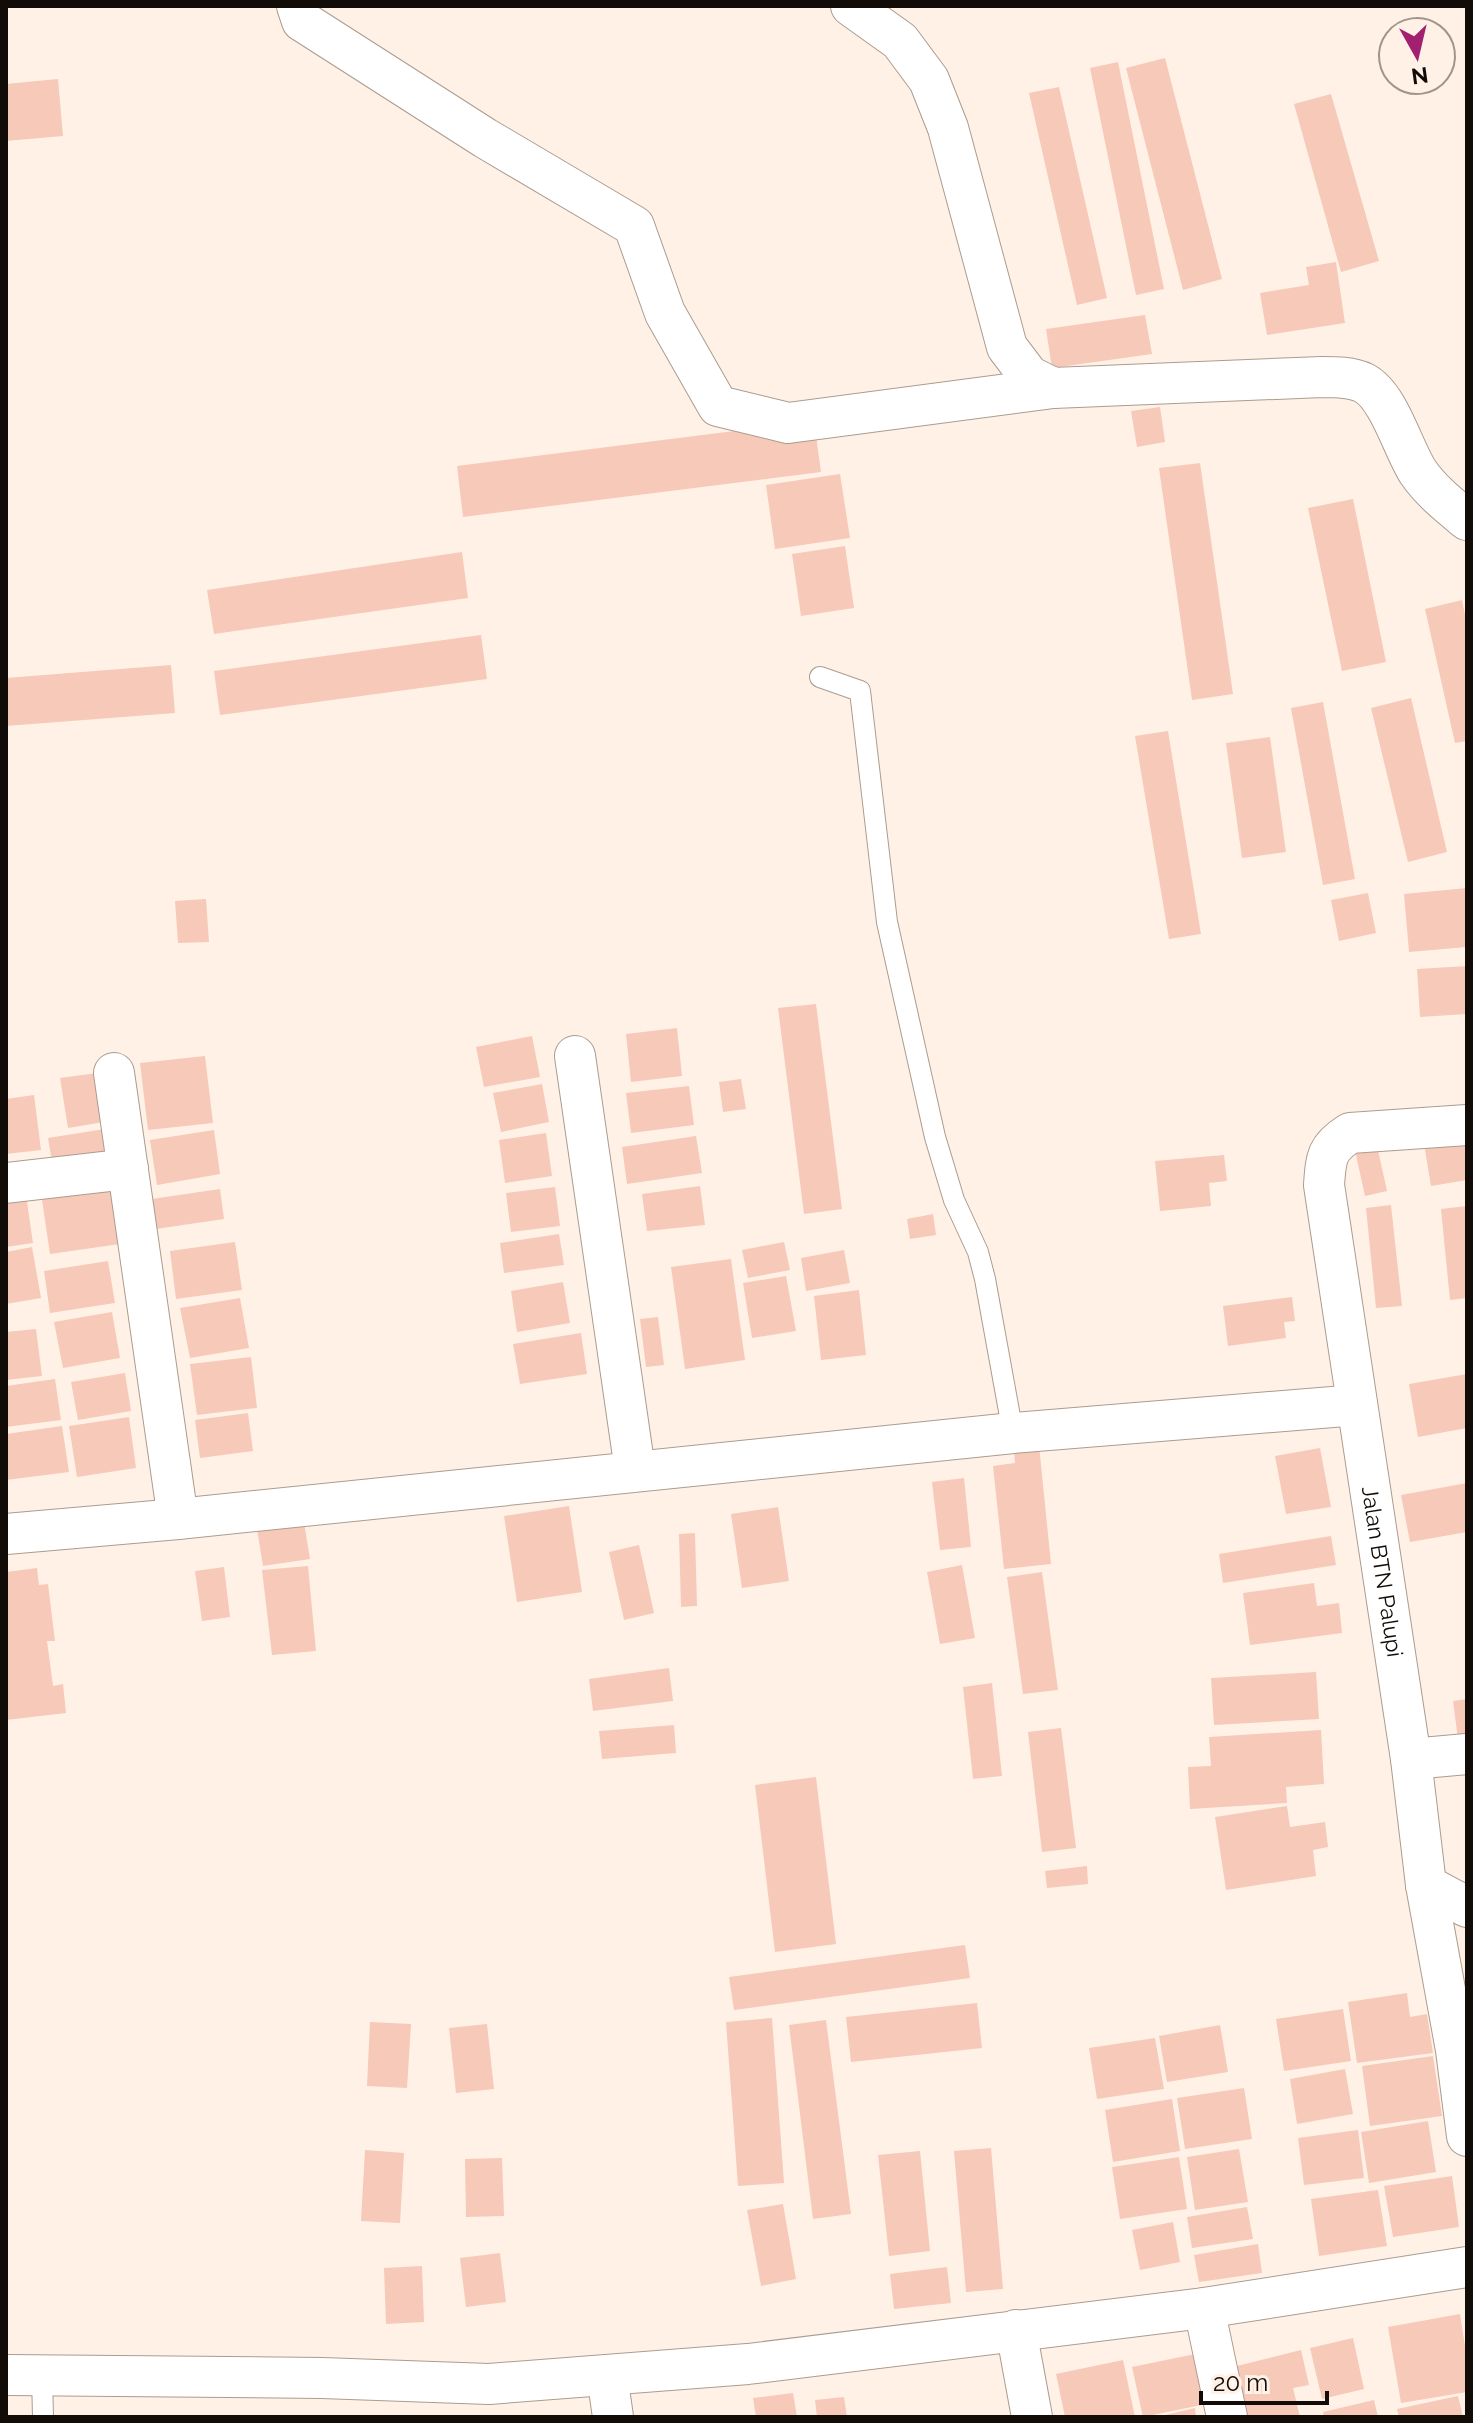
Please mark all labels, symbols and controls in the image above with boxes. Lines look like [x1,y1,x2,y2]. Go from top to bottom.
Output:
north arrow [1377,16,1457,96]
text: N [1410,62,1430,90]
street label: Jalan BTN Palupi [1357,1484,1408,1659]
scale bar [1201,2355,1327,2405]
text: 20 m [1213,2368,1268,2397]

